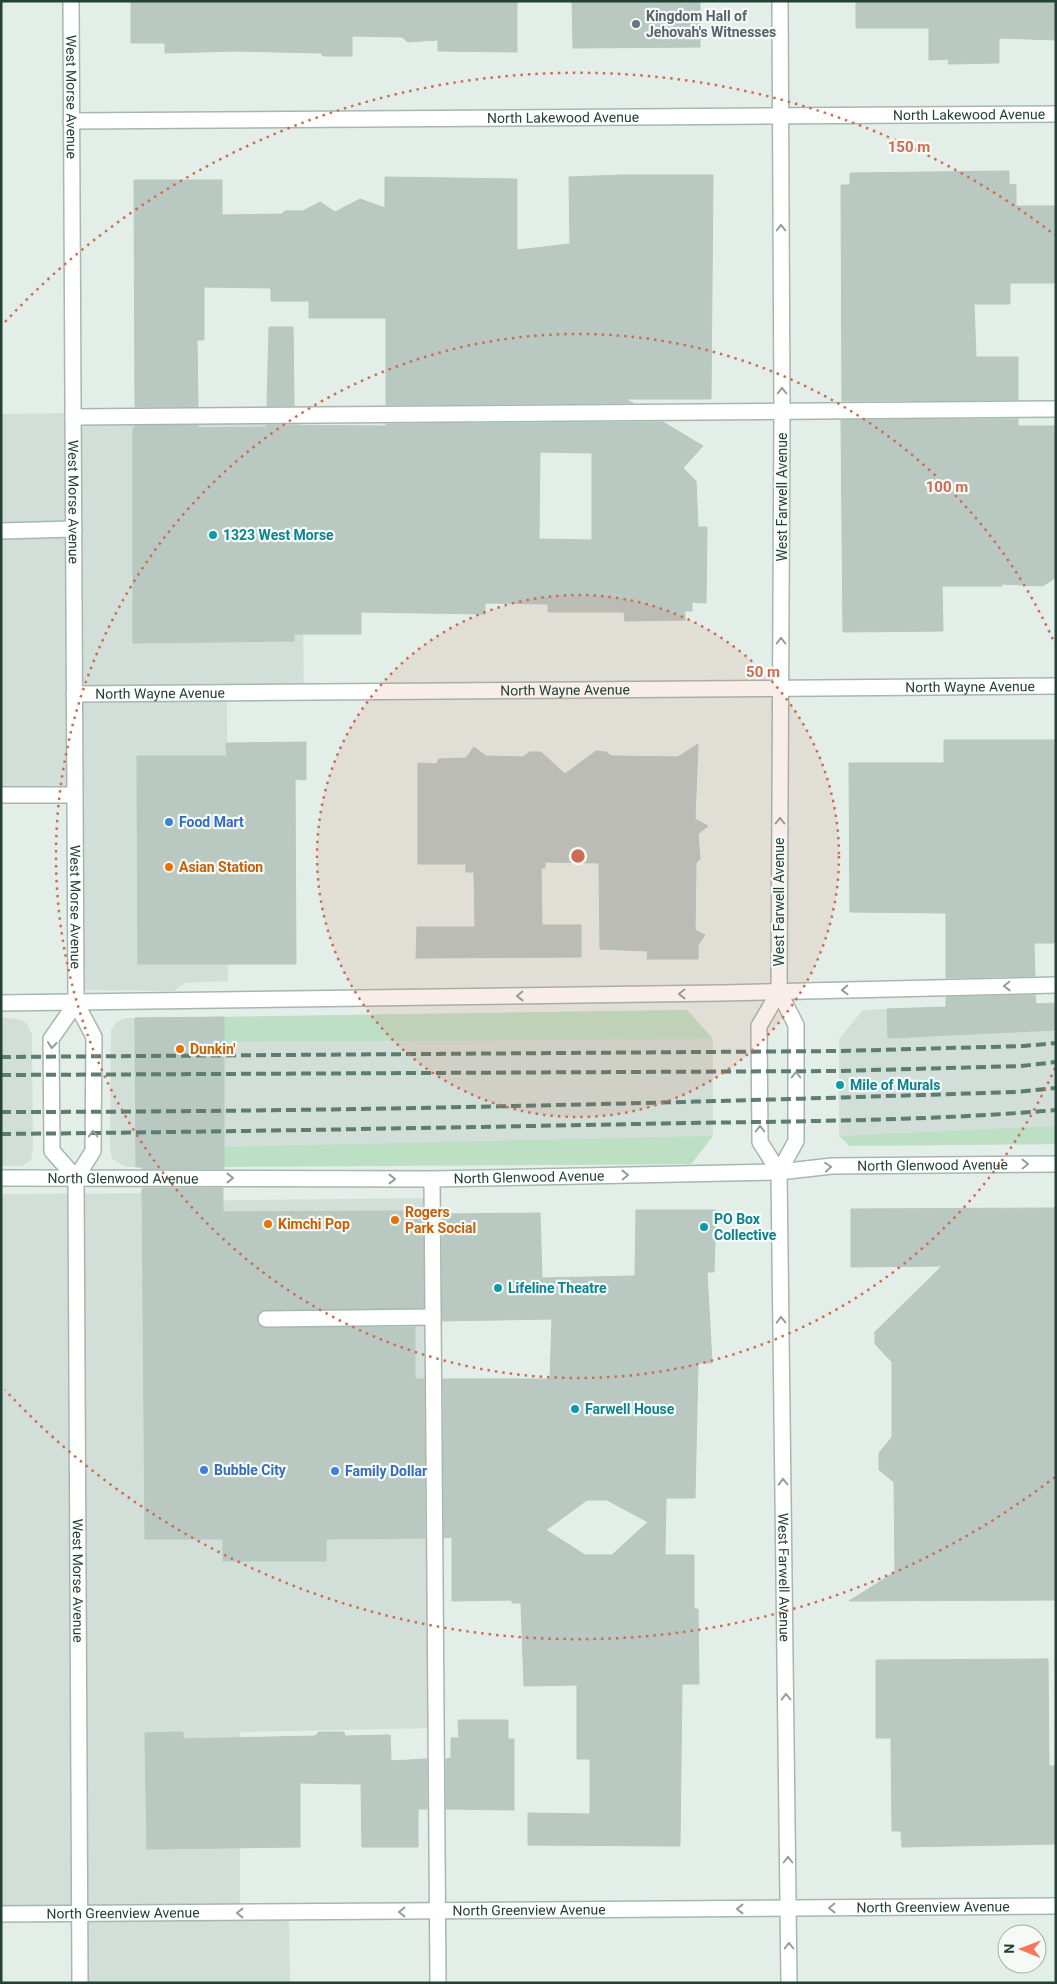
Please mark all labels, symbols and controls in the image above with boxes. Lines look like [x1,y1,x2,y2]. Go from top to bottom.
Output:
place label: Kingdom Hall of Jehovah's Witnesses [646,8,776,40]
marker: Kingdom Hall of Jehovah's Witnesses [630,18,642,30]
street label: West Morse Avenue [63,35,80,159]
street label: North Lakewood Avenue [893,106,1045,123]
street label: North Lakewood Avenue [487,109,639,126]
text: 150 m [888,138,930,156]
one-way arrow [776,224,786,232]
one-way arrow [777,387,787,394]
street label: West Farwell Avenue [774,433,790,561]
street label: West Morse Avenue [65,440,82,564]
text: 100 m [926,478,968,496]
place label: 1323 West Morse [223,527,334,543]
marker: 1323 West Morse [207,529,219,541]
one-way arrow [776,637,786,644]
text: 50 m [746,663,780,681]
street label: North Wayne Avenue [905,678,1035,695]
street label: North Wayne Avenue [500,681,630,699]
street label: North Wayne Avenue [95,685,225,702]
place label: Food Mart [179,814,244,830]
marker: Food Mart [163,816,175,828]
one-way arrow [775,817,785,824]
street label: West Farwell Avenue [771,838,787,966]
street label: West Morse Avenue [67,845,84,969]
centre of rings [569,847,587,865]
place label: Asian Station [179,859,263,875]
marker: Asian Station [163,861,175,873]
one-way arrow [1003,981,1011,992]
one-way arrow [840,985,848,996]
one-way arrow [678,989,686,999]
one-way arrow [515,991,523,1001]
one-way arrow [47,1041,58,1049]
place label: Dunkin' [190,1041,235,1057]
marker: Dunkin' [174,1043,186,1055]
one-way arrow [791,1071,801,1078]
place label: Mile of Murals [850,1077,941,1093]
marker: Mile of Murals [834,1079,846,1091]
one-way arrow [755,1125,765,1133]
one-way arrow [88,1130,98,1138]
street label: North Glenwood Avenue [857,1156,1008,1174]
one-way arrow [1022,1159,1030,1169]
one-way arrow [824,1162,832,1173]
street label: North Glenwood Avenue [453,1168,604,1187]
street label: North Glenwood Avenue [48,1170,198,1186]
one-way arrow [622,1170,629,1180]
one-way arrow [226,1173,234,1183]
one-way arrow [389,1174,397,1184]
place label: Rogers Park Social [405,1204,476,1236]
place label: PO Box Collective [714,1211,777,1243]
marker: Rogers Park Social [389,1214,401,1226]
place label: Kimchi Pop [278,1216,350,1232]
marker: Kimchi Pop [262,1218,274,1230]
marker: PO Box Collective [698,1221,710,1233]
place label: Lifeline Theatre [508,1280,607,1296]
marker: Lifeline Theatre [492,1282,504,1294]
one-way arrow [776,1316,786,1324]
place label: Farwell House [585,1401,675,1417]
marker: Farwell House [569,1403,581,1415]
place label: Bubble City [214,1462,287,1478]
place label: Family Dollar [345,1463,427,1479]
marker: Bubble City [198,1464,210,1476]
marker: Family Dollar [329,1465,341,1477]
one-way arrow [778,1478,788,1486]
street label: West Farwell Avenue [775,1513,793,1642]
street label: West Morse Avenue [70,1519,86,1643]
one-way arrow [781,1693,791,1700]
one-way arrow [783,1855,793,1863]
street label: North Greenview Avenue [856,1898,1010,1916]
street label: North Greenview Avenue [452,1901,606,1919]
one-way arrow [828,1903,836,1913]
street label: North Greenview Avenue [46,1904,200,1922]
one-way arrow [736,1904,744,1914]
one-way arrow [398,1907,406,1917]
one-way arrow [236,1908,244,1918]
north arrow [997,1924,1047,1974]
one-way arrow [784,1941,794,1949]
text: N [1001,1944,1017,1954]

